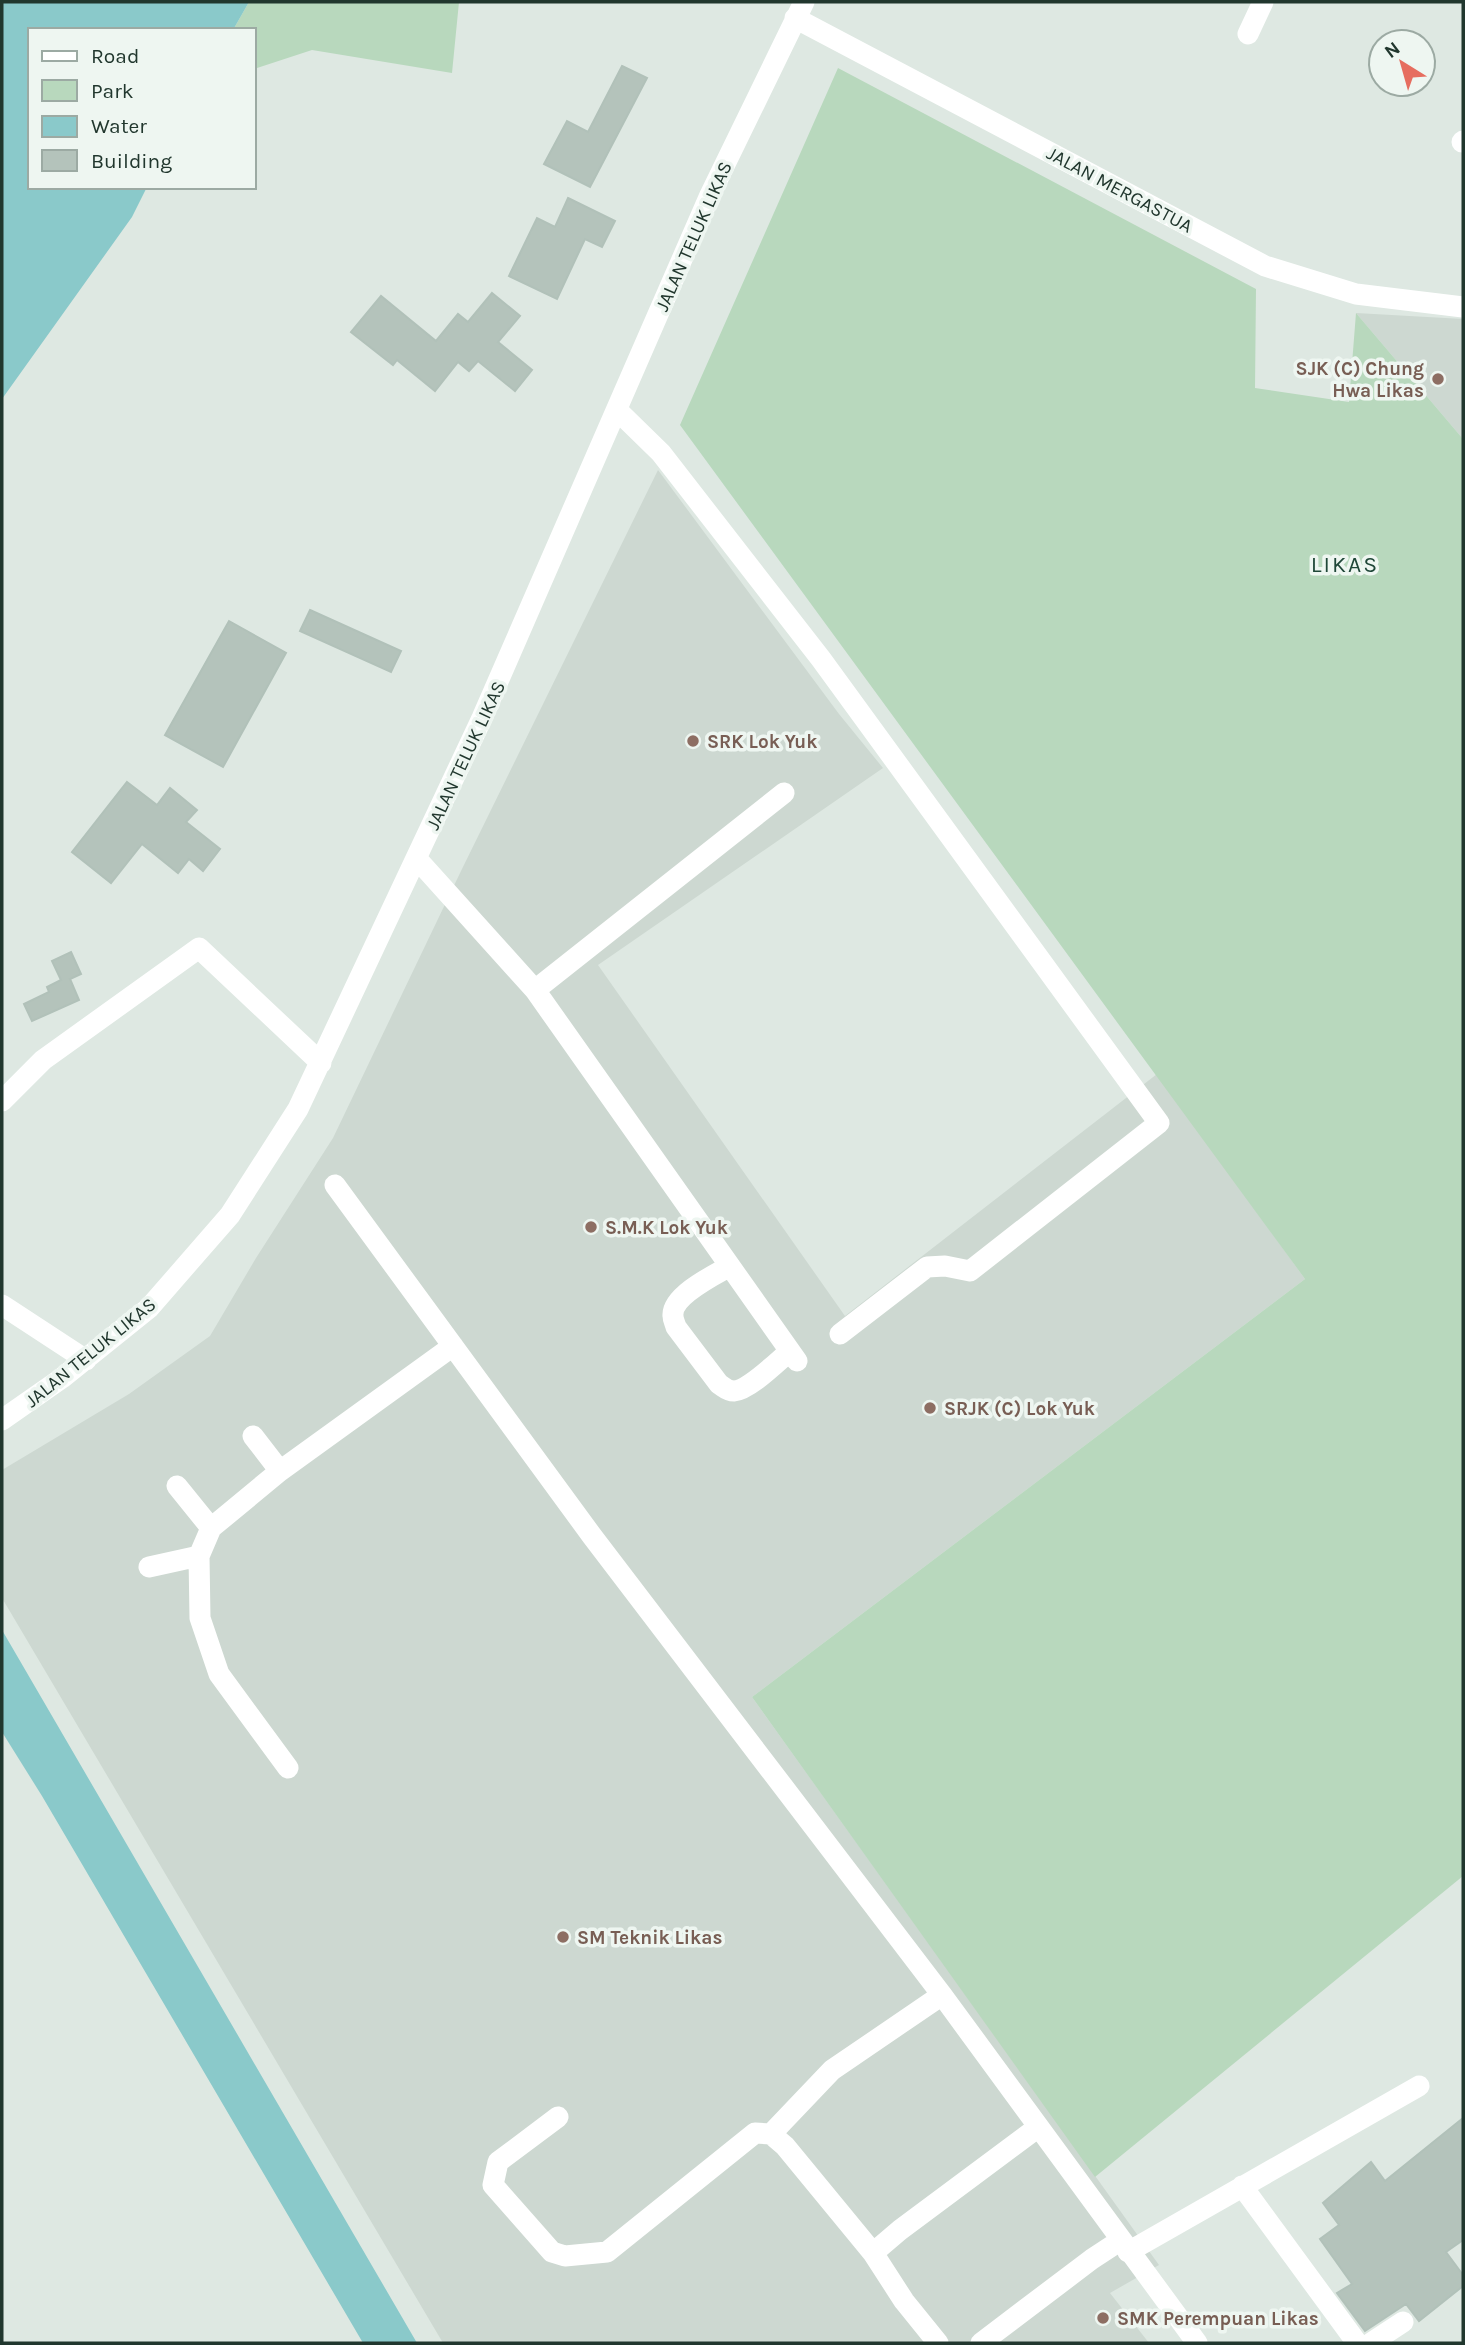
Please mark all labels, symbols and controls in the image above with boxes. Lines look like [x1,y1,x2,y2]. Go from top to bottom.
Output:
legend [28,28,256,189]
north arrow [1367,28,1437,98]
text: N [1380,37,1404,63]
text: Road [91,44,139,68]
text: Park [91,79,134,103]
text: Water [91,114,147,138]
street label: JALAN MERGASTUA [1043,142,1196,238]
text: Building [91,149,172,173]
street label: JALAN TELUK LIKAS [651,158,737,315]
place label: SJK (C) Chung Hwa Likas [1296,358,1424,402]
marker: SJK (C) Chung Hwa Likas [1430,371,1446,387]
district label: LIKAS [1311,551,1379,578]
street label: JALAN TELUK LIKAS [422,678,510,833]
place label: SRK Lok Yuk [707,731,817,753]
marker: SRK Lok Yuk [685,733,701,749]
place label: S.M.K Lok Yuk [605,1217,728,1239]
marker: S.M.K Lok Yuk [583,1219,599,1235]
street label: JALAN TELUK LIKAS [21,1293,160,1412]
place label: SRJK (C) Lok Yuk [944,1398,1095,1420]
marker: SRJK (C) Lok Yuk [922,1400,938,1416]
place label: SM Teknik Likas [577,1927,722,1949]
marker: SM Teknik Likas [555,1929,571,1945]
place label: SMK Perempuan Likas [1117,2308,1319,2330]
marker: SMK Perempuan Likas [1095,2310,1111,2326]

